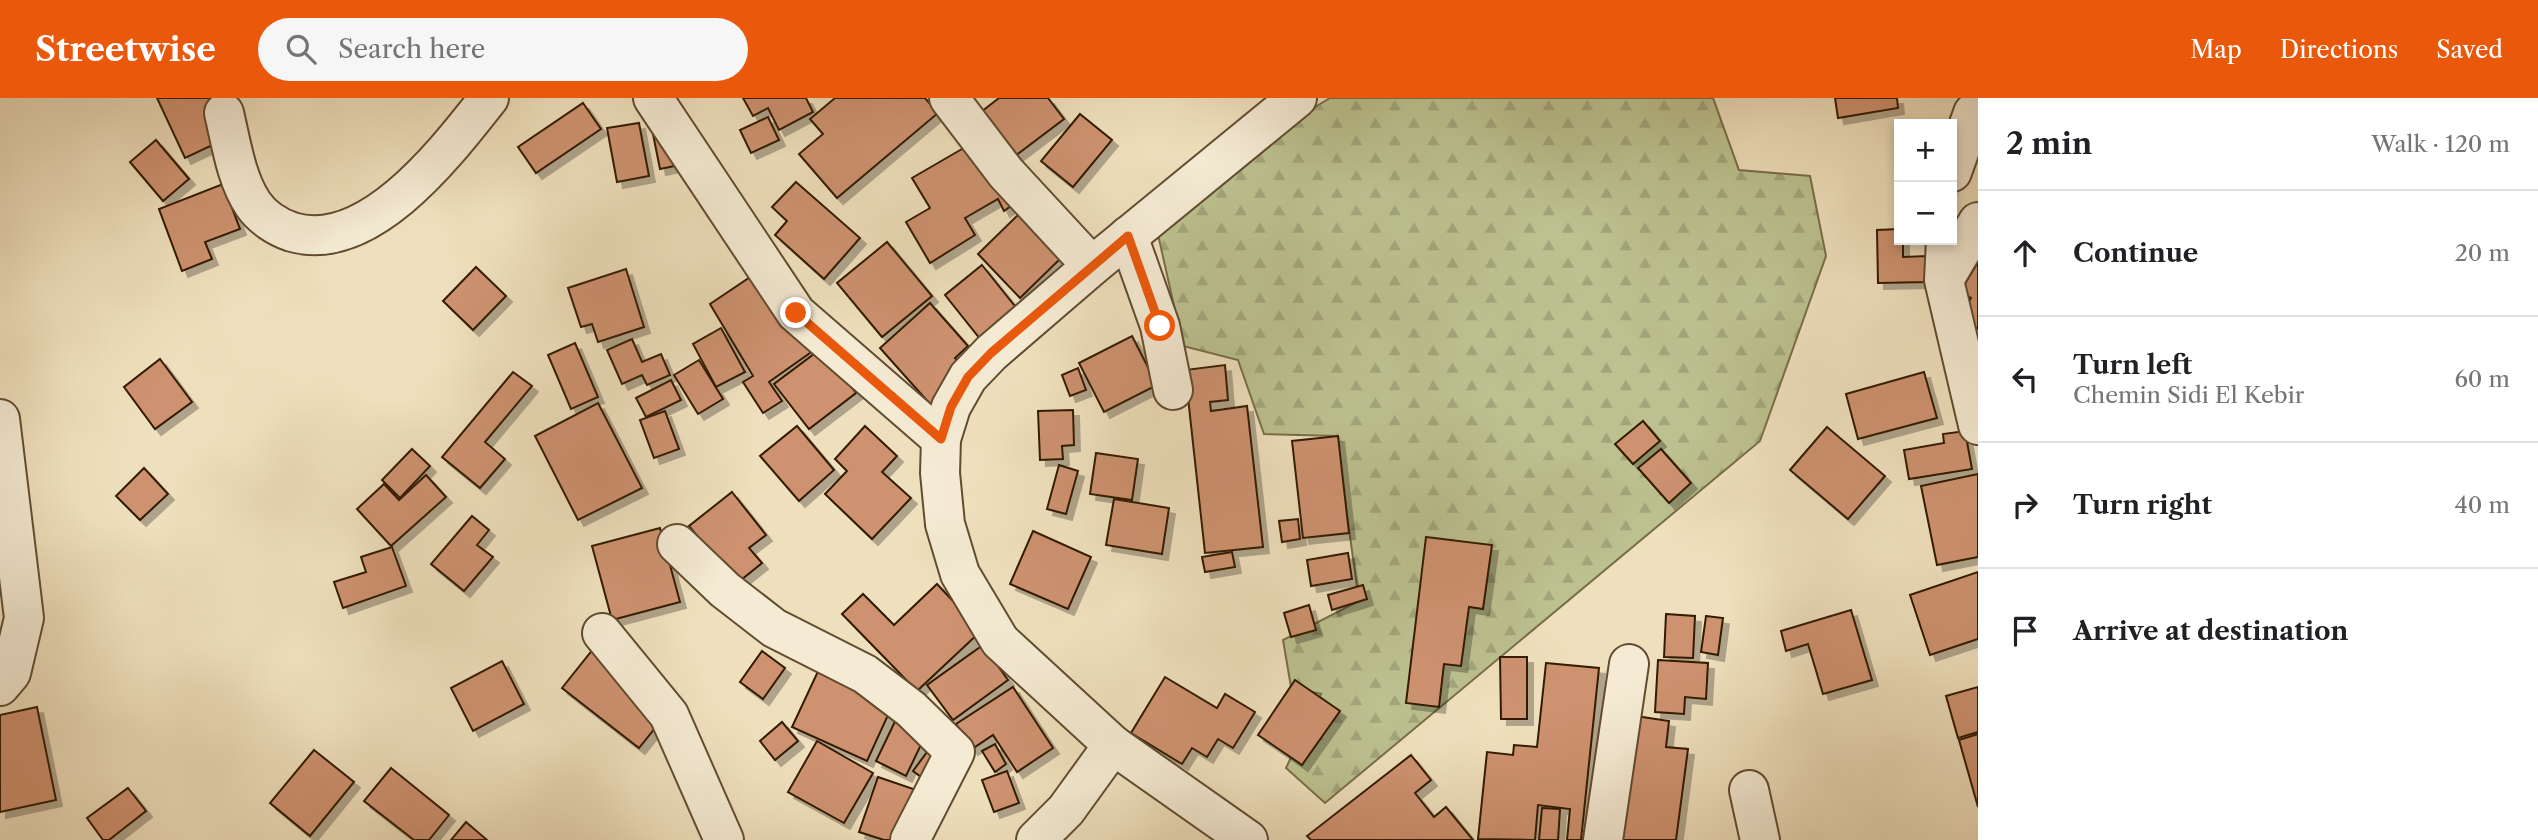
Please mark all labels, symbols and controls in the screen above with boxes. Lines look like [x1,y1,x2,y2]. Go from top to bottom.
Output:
search box [258,18,748,81]
text: Streetwise [35,29,216,70]
icon: search [282,30,320,68]
text: Search here [338,33,485,65]
text: Map [2190,35,2242,64]
text: Directions [2280,35,2398,64]
text: Saved [2436,35,2503,64]
map controls [1894,119,1957,245]
button: + [1894,119,1957,182]
text: 2 min [2006,125,2092,162]
text: Walk · 120 m [2371,130,2510,158]
button: − [1894,182,1957,245]
icon: ahead [2006,234,2044,272]
text: Continue [2073,237,2198,269]
text: 20 m [2455,239,2510,267]
route end [780,297,811,328]
route start [1144,310,1175,341]
text: Turn left [2073,349,2192,381]
icon: left [2006,360,2044,398]
text: 60 m [2454,365,2510,393]
text: Chemin Sidi El Kebir [2073,381,2304,409]
icon: right [2006,486,2044,524]
text: Turn right [2073,489,2212,521]
text: 40 m [2455,491,2510,519]
icon: arrive [2006,612,2044,650]
text: Arrive at destination [2073,615,2348,647]

